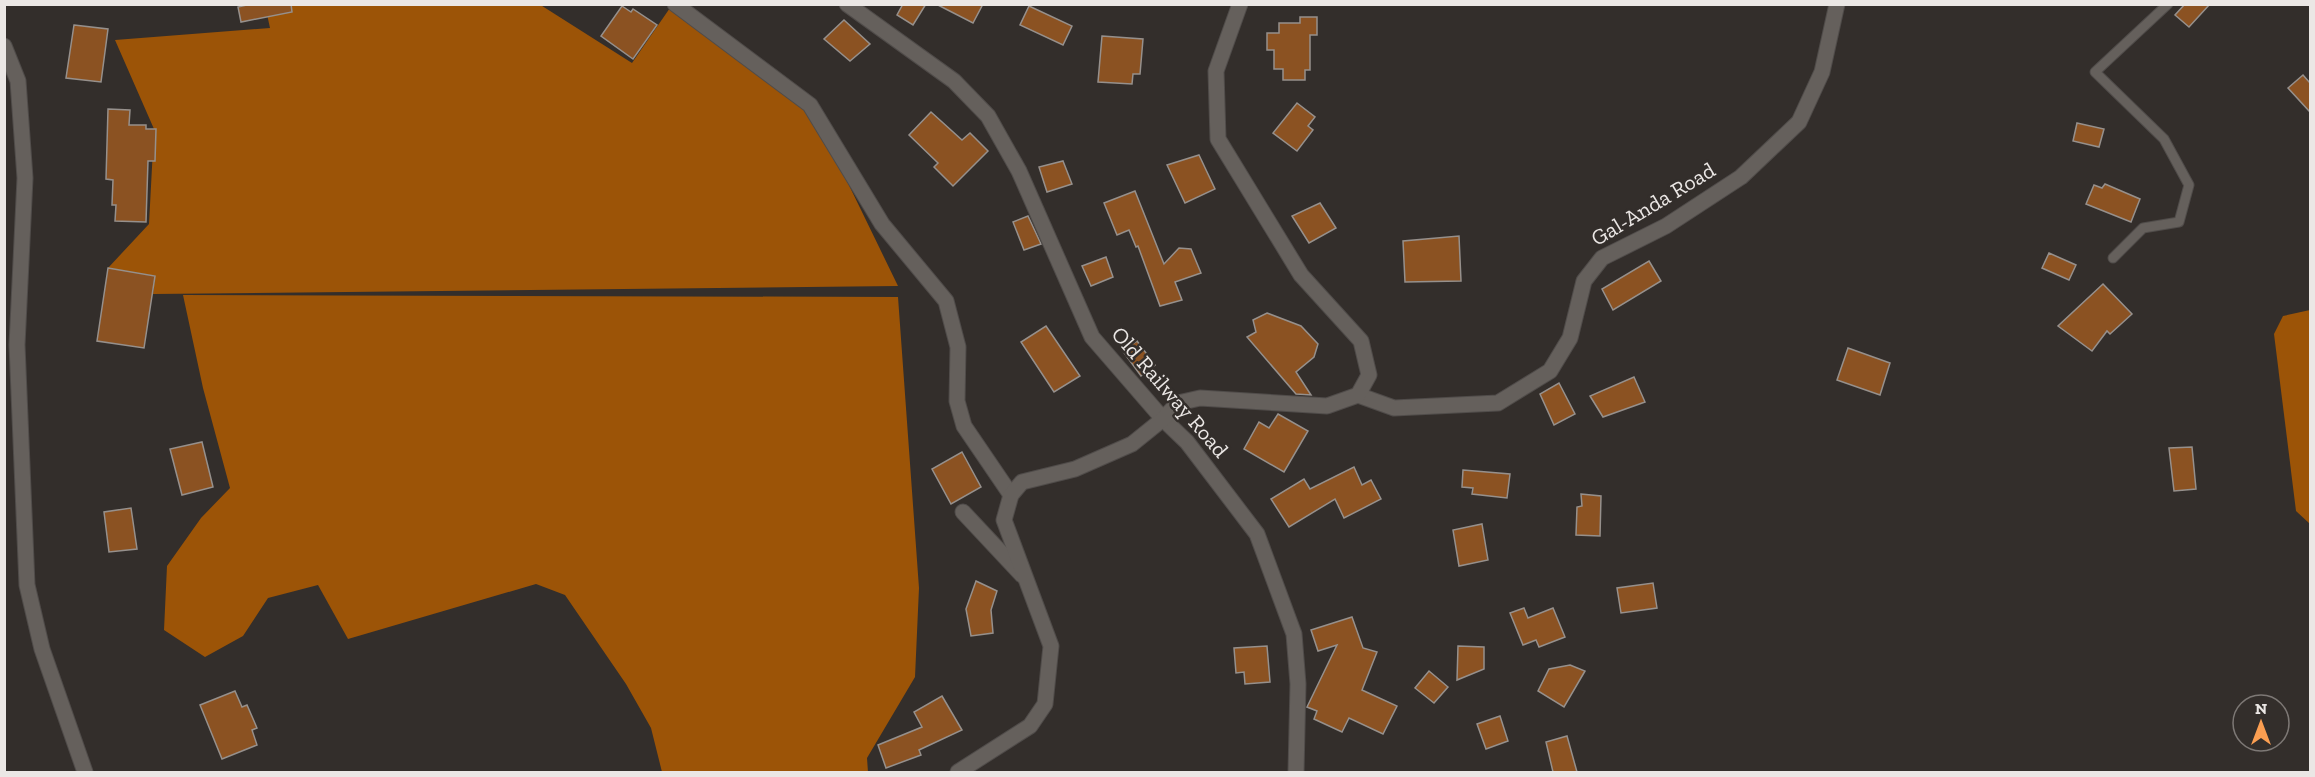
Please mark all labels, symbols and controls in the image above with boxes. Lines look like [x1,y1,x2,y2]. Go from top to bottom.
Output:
street label: Gal-Anda Road [1586,156,1720,252]
street label: Old Railway Road [1106,321,1234,463]
north arrow [2231,693,2291,753]
text: N [2255,699,2267,718]

